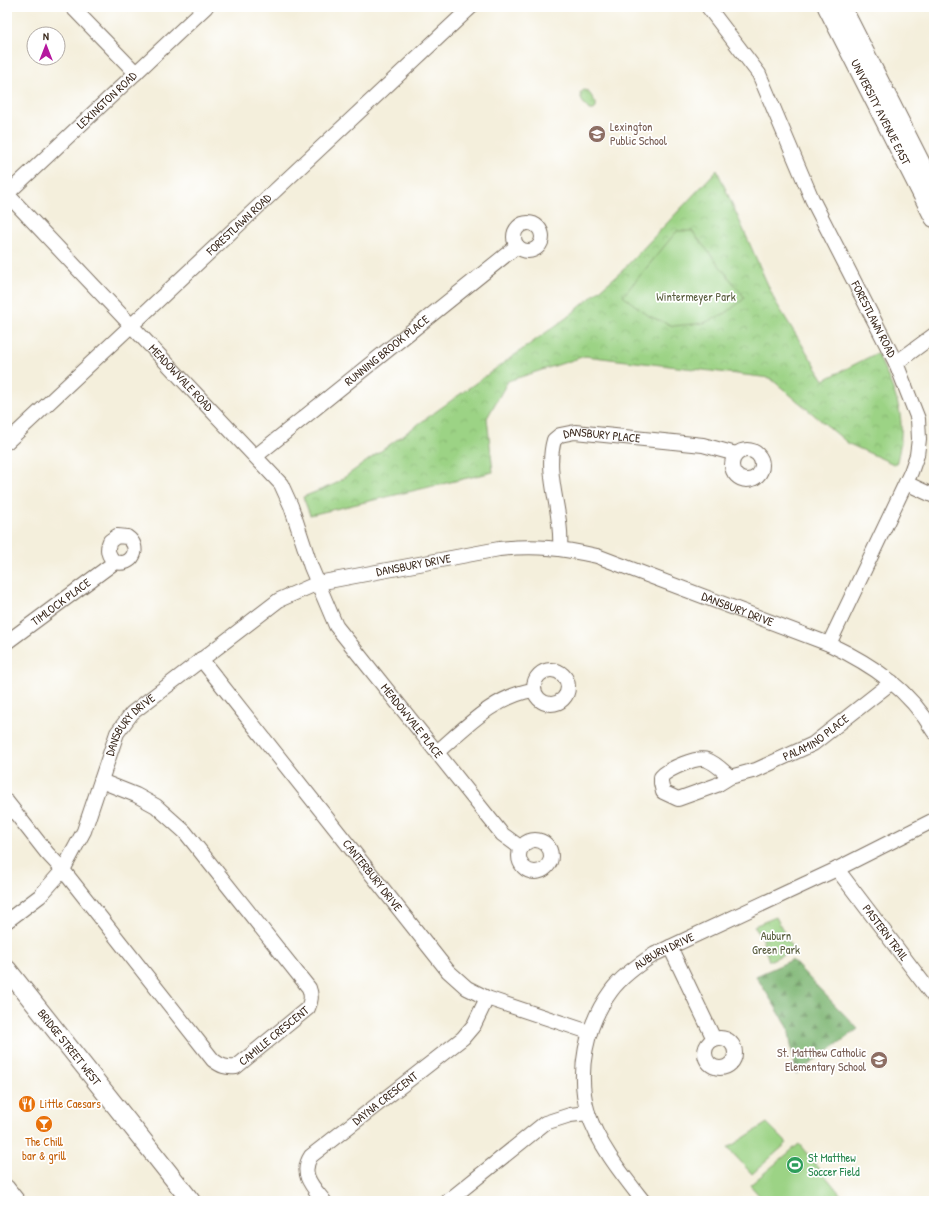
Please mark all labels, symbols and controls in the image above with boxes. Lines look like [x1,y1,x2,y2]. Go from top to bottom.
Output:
north arrow [26,26,66,66]
text: N [43,29,49,43]
street label: UNIVERSITY AVENUE EAST [847,56,915,168]
street label: LEXINGTON ROAD [73,67,141,132]
place label: Lexington Public School [610,118,668,149]
school or university icon: Lexington Public School [587,124,607,144]
street label: FORESTLAWN ROAD [202,189,275,260]
street label: FORESTLAWN ROAD [847,277,901,360]
park label: Wintermeyer Park [656,288,736,305]
street label: RUNNING BROOK PLACE [341,310,433,390]
street label: MEADOWVALE ROAD [145,340,217,415]
street label: DANSBURY PLACE [562,423,642,447]
street label: DANSBURY DRIVE [375,549,453,580]
street label: TIMLOCK PLACE [27,574,94,629]
street label: DANSBURY DRIVE [699,587,777,630]
street label: MEADOWVALE PLACE [377,680,448,762]
street label: DANSBURY DRIVE [101,689,159,758]
street label: PALAMINO PLACE [780,710,853,765]
street label: CANTERBURY DRIVE [339,836,407,915]
street label: PASTERN TRAIL [859,901,913,965]
park label: Auburn Green Park [752,927,800,958]
street label: AUBURN DRIVE [630,928,697,974]
street label: CAMILLE CRESCENT [235,1001,313,1069]
street label: BRIDGE STREET WEST [34,1005,105,1089]
place label: St. Matthew Catholic Elementary School [777,1044,867,1075]
school or university icon: St. Matthew Catholic Elementary School [869,1050,889,1070]
street label: DAYNA CRESCENT [348,1067,421,1129]
restaurant icon: Little Caesars [17,1094,37,1114]
place label: Little Caesars [40,1095,101,1112]
bar icon: The Chill bar & grill [34,1114,54,1134]
place label: The Chill bar & grill [22,1133,67,1164]
place label: St Matthew Soccer Field [808,1149,860,1180]
sports icon: St Matthew Soccer Field [785,1155,805,1175]

